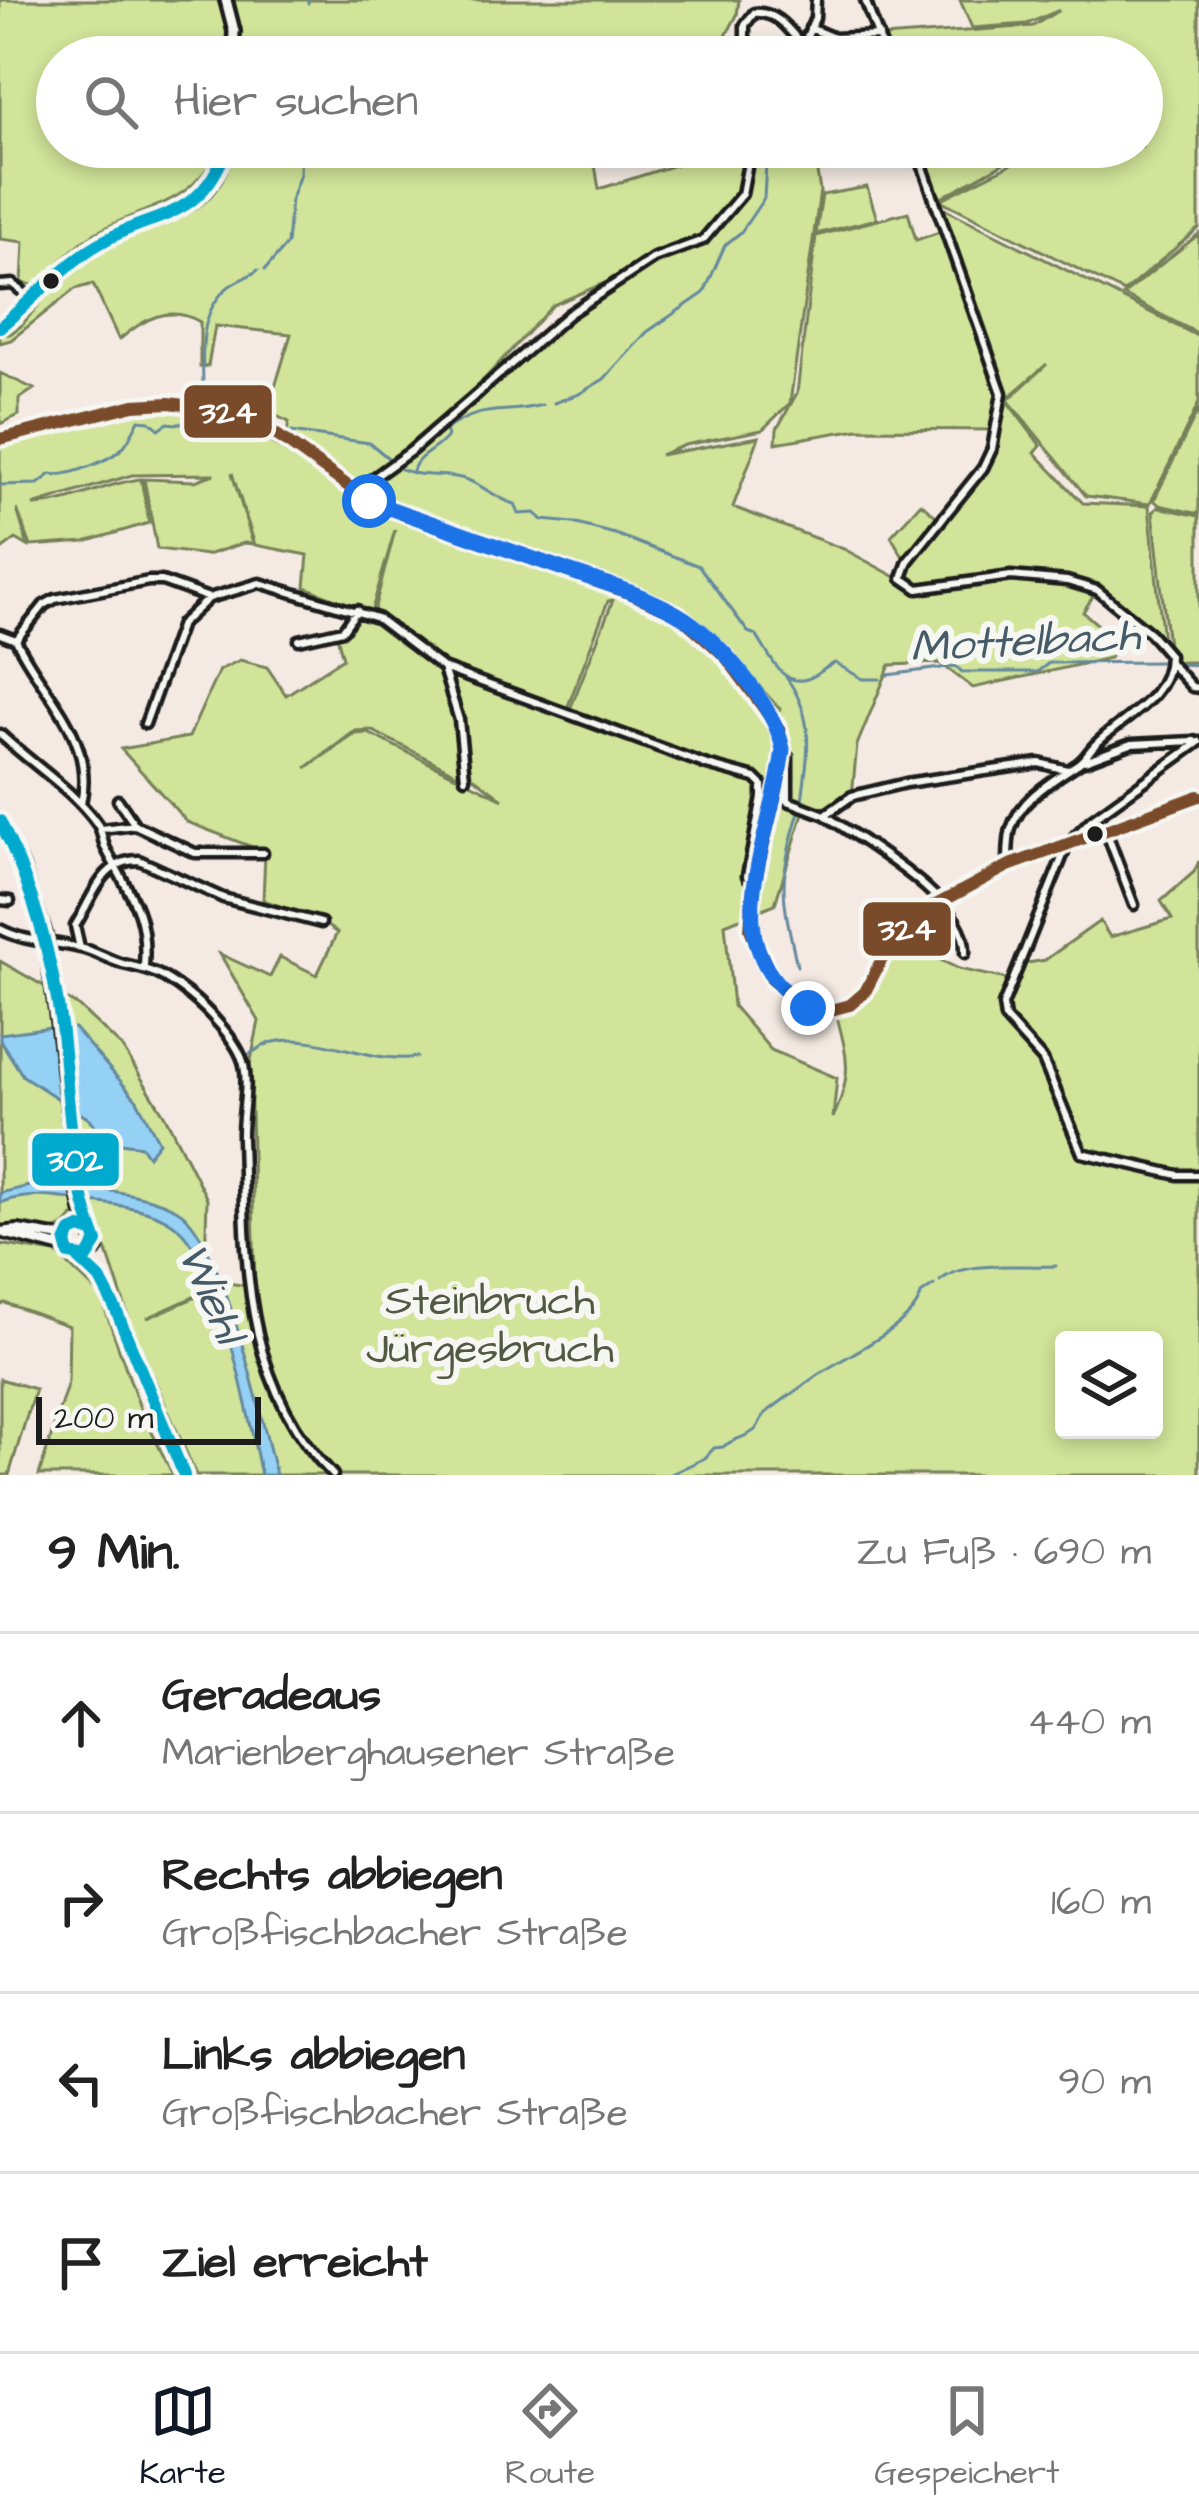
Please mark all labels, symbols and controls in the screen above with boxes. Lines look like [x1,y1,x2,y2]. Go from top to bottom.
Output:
search box [36,36,1163,168]
icon: search [78,69,144,135]
text: Hier suchen [174,71,418,133]
unlabelled marker [40,270,62,292]
line badge: 324 [182,383,274,440]
text: 324 [198,390,258,436]
route start [342,474,396,528]
water label: Mottelbach [909,605,1143,679]
unlabelled marker [1084,823,1106,845]
line badge: 324 [861,900,953,958]
text: 324 [877,907,937,953]
route end [781,981,835,1035]
line badge: 302 [30,1131,121,1188]
text: 302 [46,1138,103,1184]
water label: Wiehl [161,1234,261,1357]
park label: Steinbruch Jürgesbruch [366,1273,614,1379]
map controls [1055,1331,1163,1439]
button: layers [1055,1331,1163,1439]
scale bar [36,1391,261,1444]
text: 200 m [54,1395,153,1441]
text: 9 Min. [48,1518,180,1589]
text: Zu Fuß · 690 m [857,1526,1151,1580]
text: Geradeaus [162,1665,381,1727]
icon: ahead [48,1690,114,1756]
text: 440 m [1027,1696,1151,1750]
text: Marienberghausener Straße [162,1727,675,1781]
text: Rechts abbiegen [162,1845,503,1907]
icon: right [48,1870,114,1936]
text: 160 m [1051,1876,1151,1930]
text: Großfischbacher Straße [162,1907,628,1961]
text: Links abbiegen [162,2025,465,2087]
icon: left [48,2050,114,2116]
text: 90 m [1058,2056,1151,2110]
text: Großfischbacher Straße [162,2087,628,2141]
icon: arrive [48,2230,114,2296]
text: Ziel erreicht [162,2232,428,2294]
tab: Karte [140,2378,226,2496]
tab: Route [505,2378,595,2496]
tab: Gespeichert [874,2378,1059,2496]

